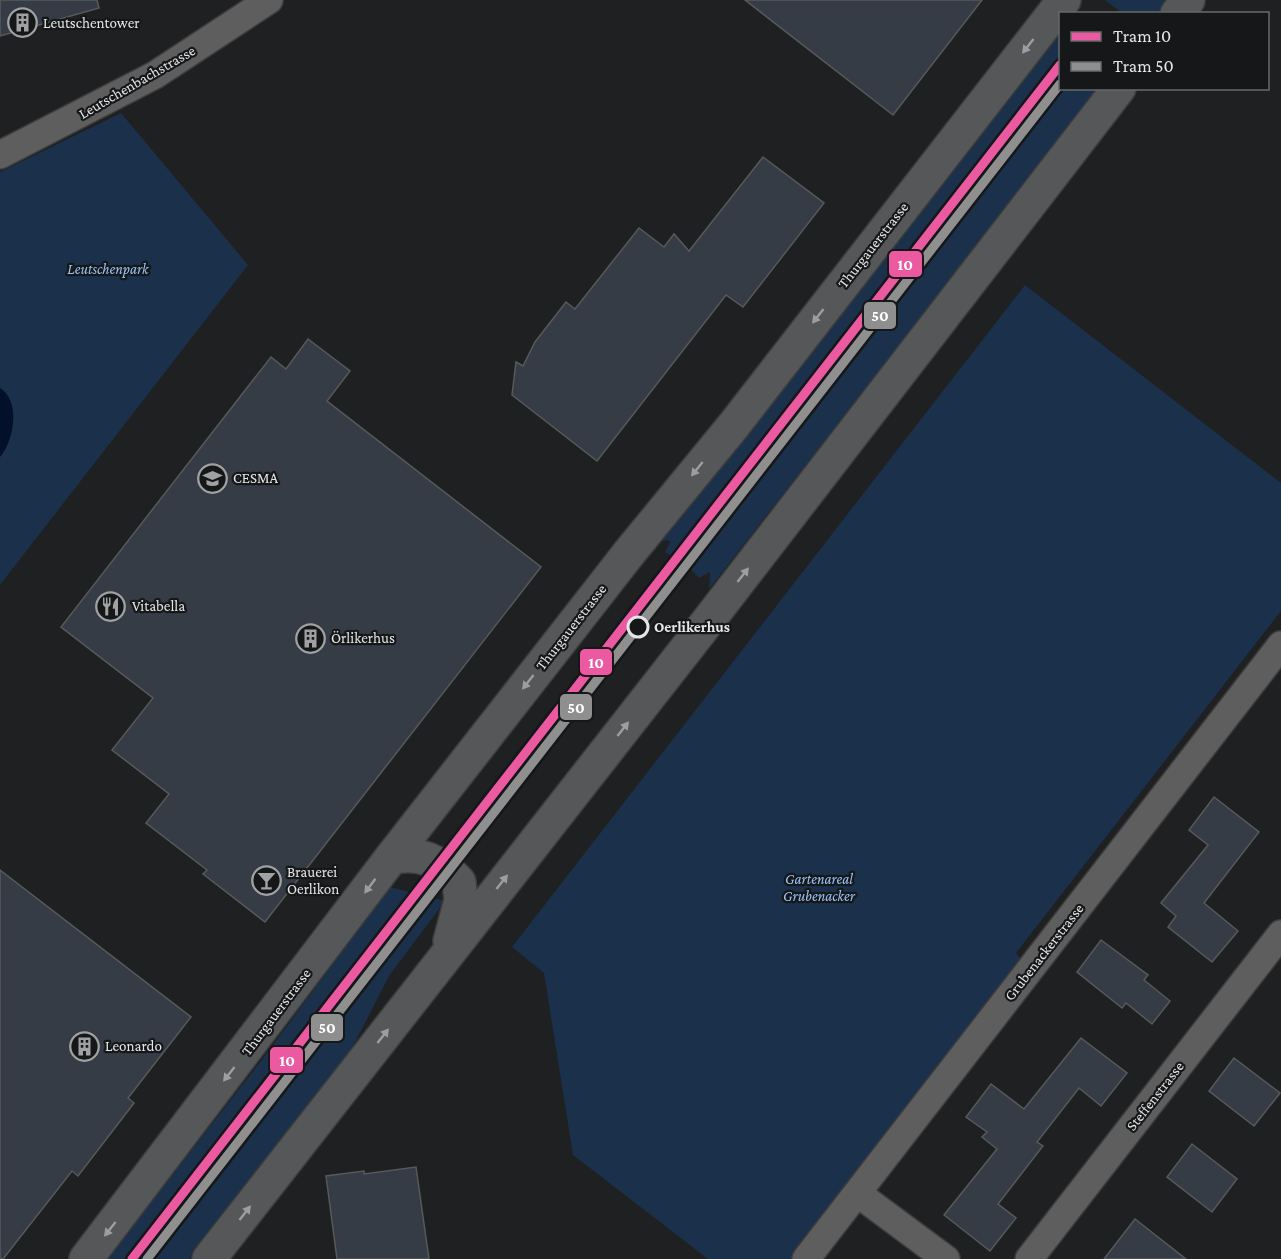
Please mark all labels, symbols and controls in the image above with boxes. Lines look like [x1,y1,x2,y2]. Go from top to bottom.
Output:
building icon: Leutschentower [6,7,38,39]
legend [1059,12,1269,90]
place label: Leutschentower [43,15,140,31]
text: Tram 10 [1113,26,1171,46]
one-way arrow [1022,38,1034,54]
street label: Leutschenbachstrasse [76,42,198,122]
text: Tram 50 [1113,56,1174,76]
street label: Thurgauerstrasse [835,199,912,292]
line badge: 10 [888,250,923,278]
text: 10 [897,256,913,273]
park label: Leutschenpark [67,261,150,278]
line badge: 50 [863,301,897,330]
text: 50 [871,307,889,324]
one-way arrow [812,308,824,324]
school or university icon: CESMA [196,462,228,494]
one-way arrow [692,462,704,477]
place label: CESMA [233,470,278,486]
one-way arrow [737,568,749,583]
street label: Thurgauerstrasse [533,581,610,674]
restaurant icon: Vitabella [95,590,127,622]
place label: Vitabella [132,598,185,614]
marker: Oerlikerhus [627,616,649,638]
place label: Oerlikerhus [654,619,730,635]
building icon: Örlikerhus [294,622,326,654]
place label: Örlikerhus [331,630,395,646]
line badge: 10 [579,648,613,676]
text: 10 [588,654,604,671]
one-way arrow [522,674,535,690]
line badge: 50 [559,693,593,721]
text: 50 [567,699,585,716]
one-way arrow [617,721,630,737]
place label: Brauerei Oerlikon [287,864,339,897]
bar icon: Brauerei Oerlikon [250,865,282,897]
park label: Gartenareal Grubenacker [783,871,856,904]
one-way arrow [496,874,509,890]
one-way arrow [365,879,377,894]
street label: Grubenackerstrasse [1001,900,1087,1004]
street label: Thurgauerstrasse [238,965,315,1059]
line badge: 50 [310,1013,344,1042]
text: 50 [318,1019,336,1036]
one-way arrow [376,1028,388,1043]
building icon: Leonardo [68,1030,100,1062]
place label: Leonardo [105,1038,162,1054]
line badge: 10 [269,1046,304,1074]
text: 10 [279,1052,295,1069]
street label: Steffenstrasse [1123,1058,1187,1134]
one-way arrow [222,1066,235,1082]
one-way arrow [238,1205,251,1221]
one-way arrow [104,1221,116,1236]

